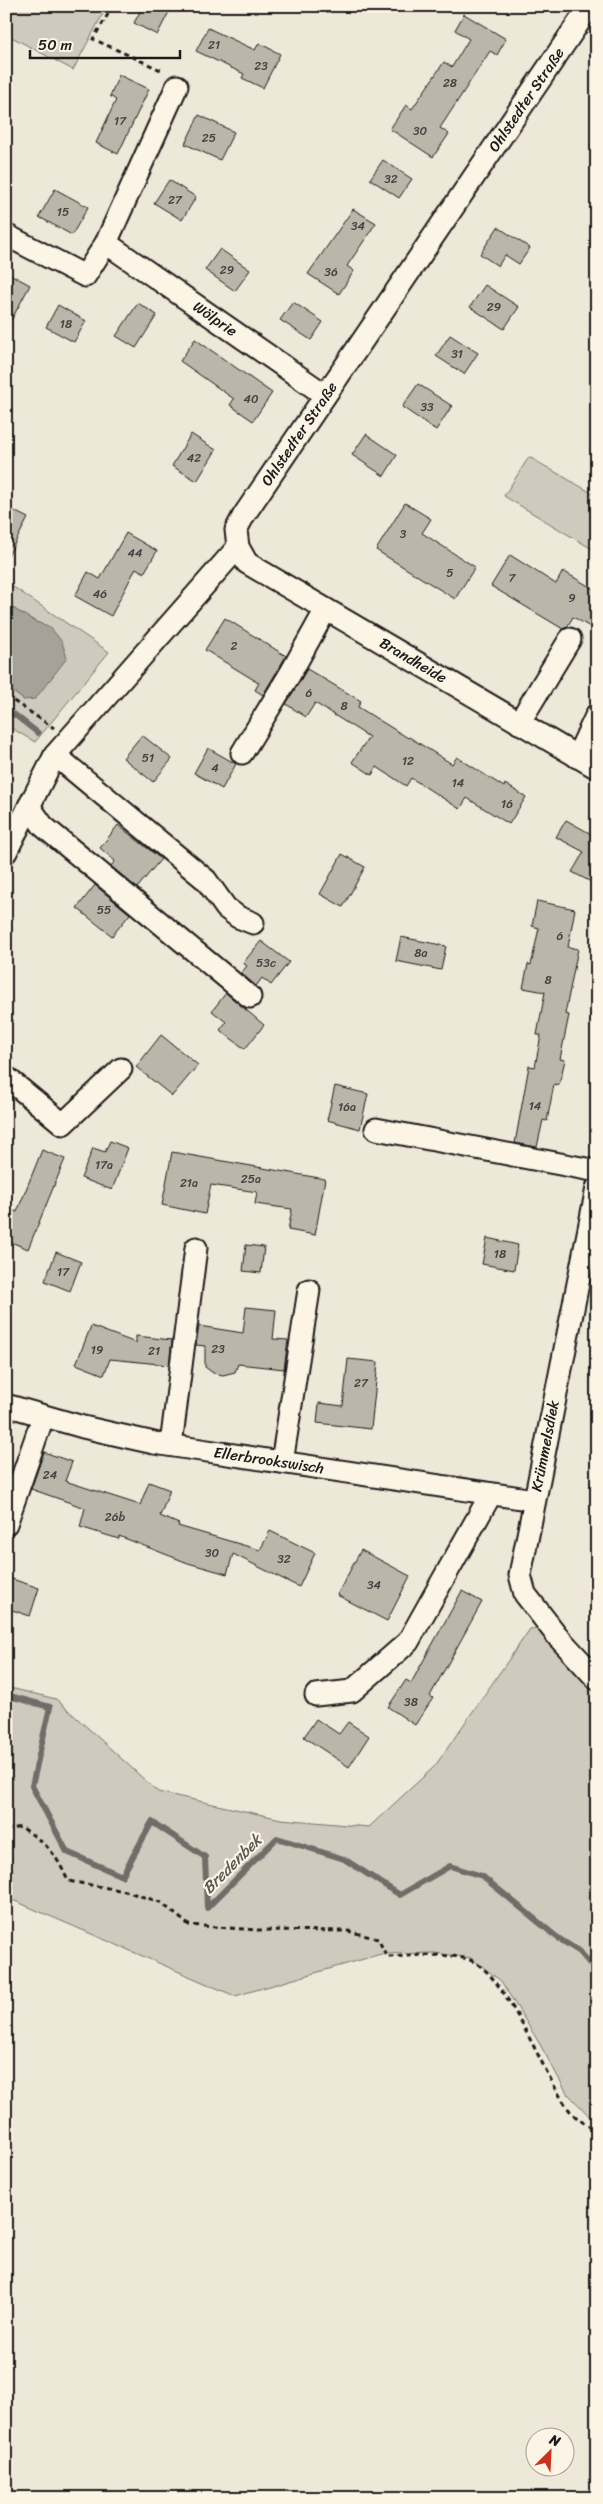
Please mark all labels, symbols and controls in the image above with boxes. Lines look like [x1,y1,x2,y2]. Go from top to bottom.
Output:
scale bar [30,28,180,60]
text: 50 m [38,32,73,58]
house number: 21 [208,34,220,56]
street label: Ohlstedter Straße [481,42,571,157]
house number: 23 [254,55,268,77]
house number: 28 [443,72,457,94]
house number: 17 [114,110,127,132]
house number: 30 [413,120,427,142]
house number: 25 [202,127,216,149]
house number: 32 [384,168,398,190]
house number: 27 [168,189,183,211]
house number: 15 [57,201,69,223]
house number: 34 [351,215,366,237]
house number: 29 [220,259,234,281]
house number: 36 [324,261,338,283]
street label: Wölprie [187,294,243,344]
house number: 29 [487,296,501,318]
house number: 18 [60,313,72,335]
house number: 31 [451,343,463,365]
street label: Ohlstedter Straße [254,376,344,491]
house number: 40 [243,388,259,410]
house number: 33 [420,396,434,418]
house number: 42 [187,447,201,469]
house number: 3 [400,523,407,545]
house number: 44 [127,542,143,564]
house number: 5 [446,562,454,584]
house number: 7 [509,567,517,589]
house number: 46 [93,583,107,605]
house number: 9 [568,587,576,609]
street label: Brandheide [375,630,452,691]
house number: 2 [231,635,238,657]
house number: 6 [306,682,313,704]
house number: 8 [340,695,348,717]
house number: 51 [142,747,154,769]
house number: 12 [402,750,414,772]
house number: 4 [211,757,219,779]
house number: 14 [452,772,465,794]
house number: 16 [501,793,513,815]
house number: 55 [97,899,111,921]
house number: 6 [557,925,564,947]
house number: 8a [414,942,428,964]
house number: 53c [256,952,276,974]
house number: 8 [544,969,552,991]
house number: 14 [529,1095,542,1117]
house number: 16a [338,1096,356,1118]
house number: 17a [95,1154,113,1176]
house number: 25a [241,1168,261,1190]
house number: 21a [180,1172,198,1194]
house number: 18 [494,1243,506,1265]
house number: 17 [57,1261,70,1283]
house number: 23 [211,1338,225,1360]
house number: 19 [91,1339,103,1361]
house number: 21 [148,1340,160,1362]
house number: 27 [354,1372,369,1394]
street label: Krümmelsdiek [523,1397,567,1494]
street label: Ellerbrookswisch [212,1439,326,1481]
house number: 24 [43,1464,58,1486]
house number: 26b [105,1506,126,1528]
house number: 30 [205,1542,219,1564]
house number: 32 [277,1548,291,1570]
house number: 34 [367,1574,382,1596]
house number: 38 [404,1691,418,1713]
water label: Bredenbek [195,1825,271,1901]
north arrow [526,2426,576,2476]
text: N [545,2427,565,2454]

